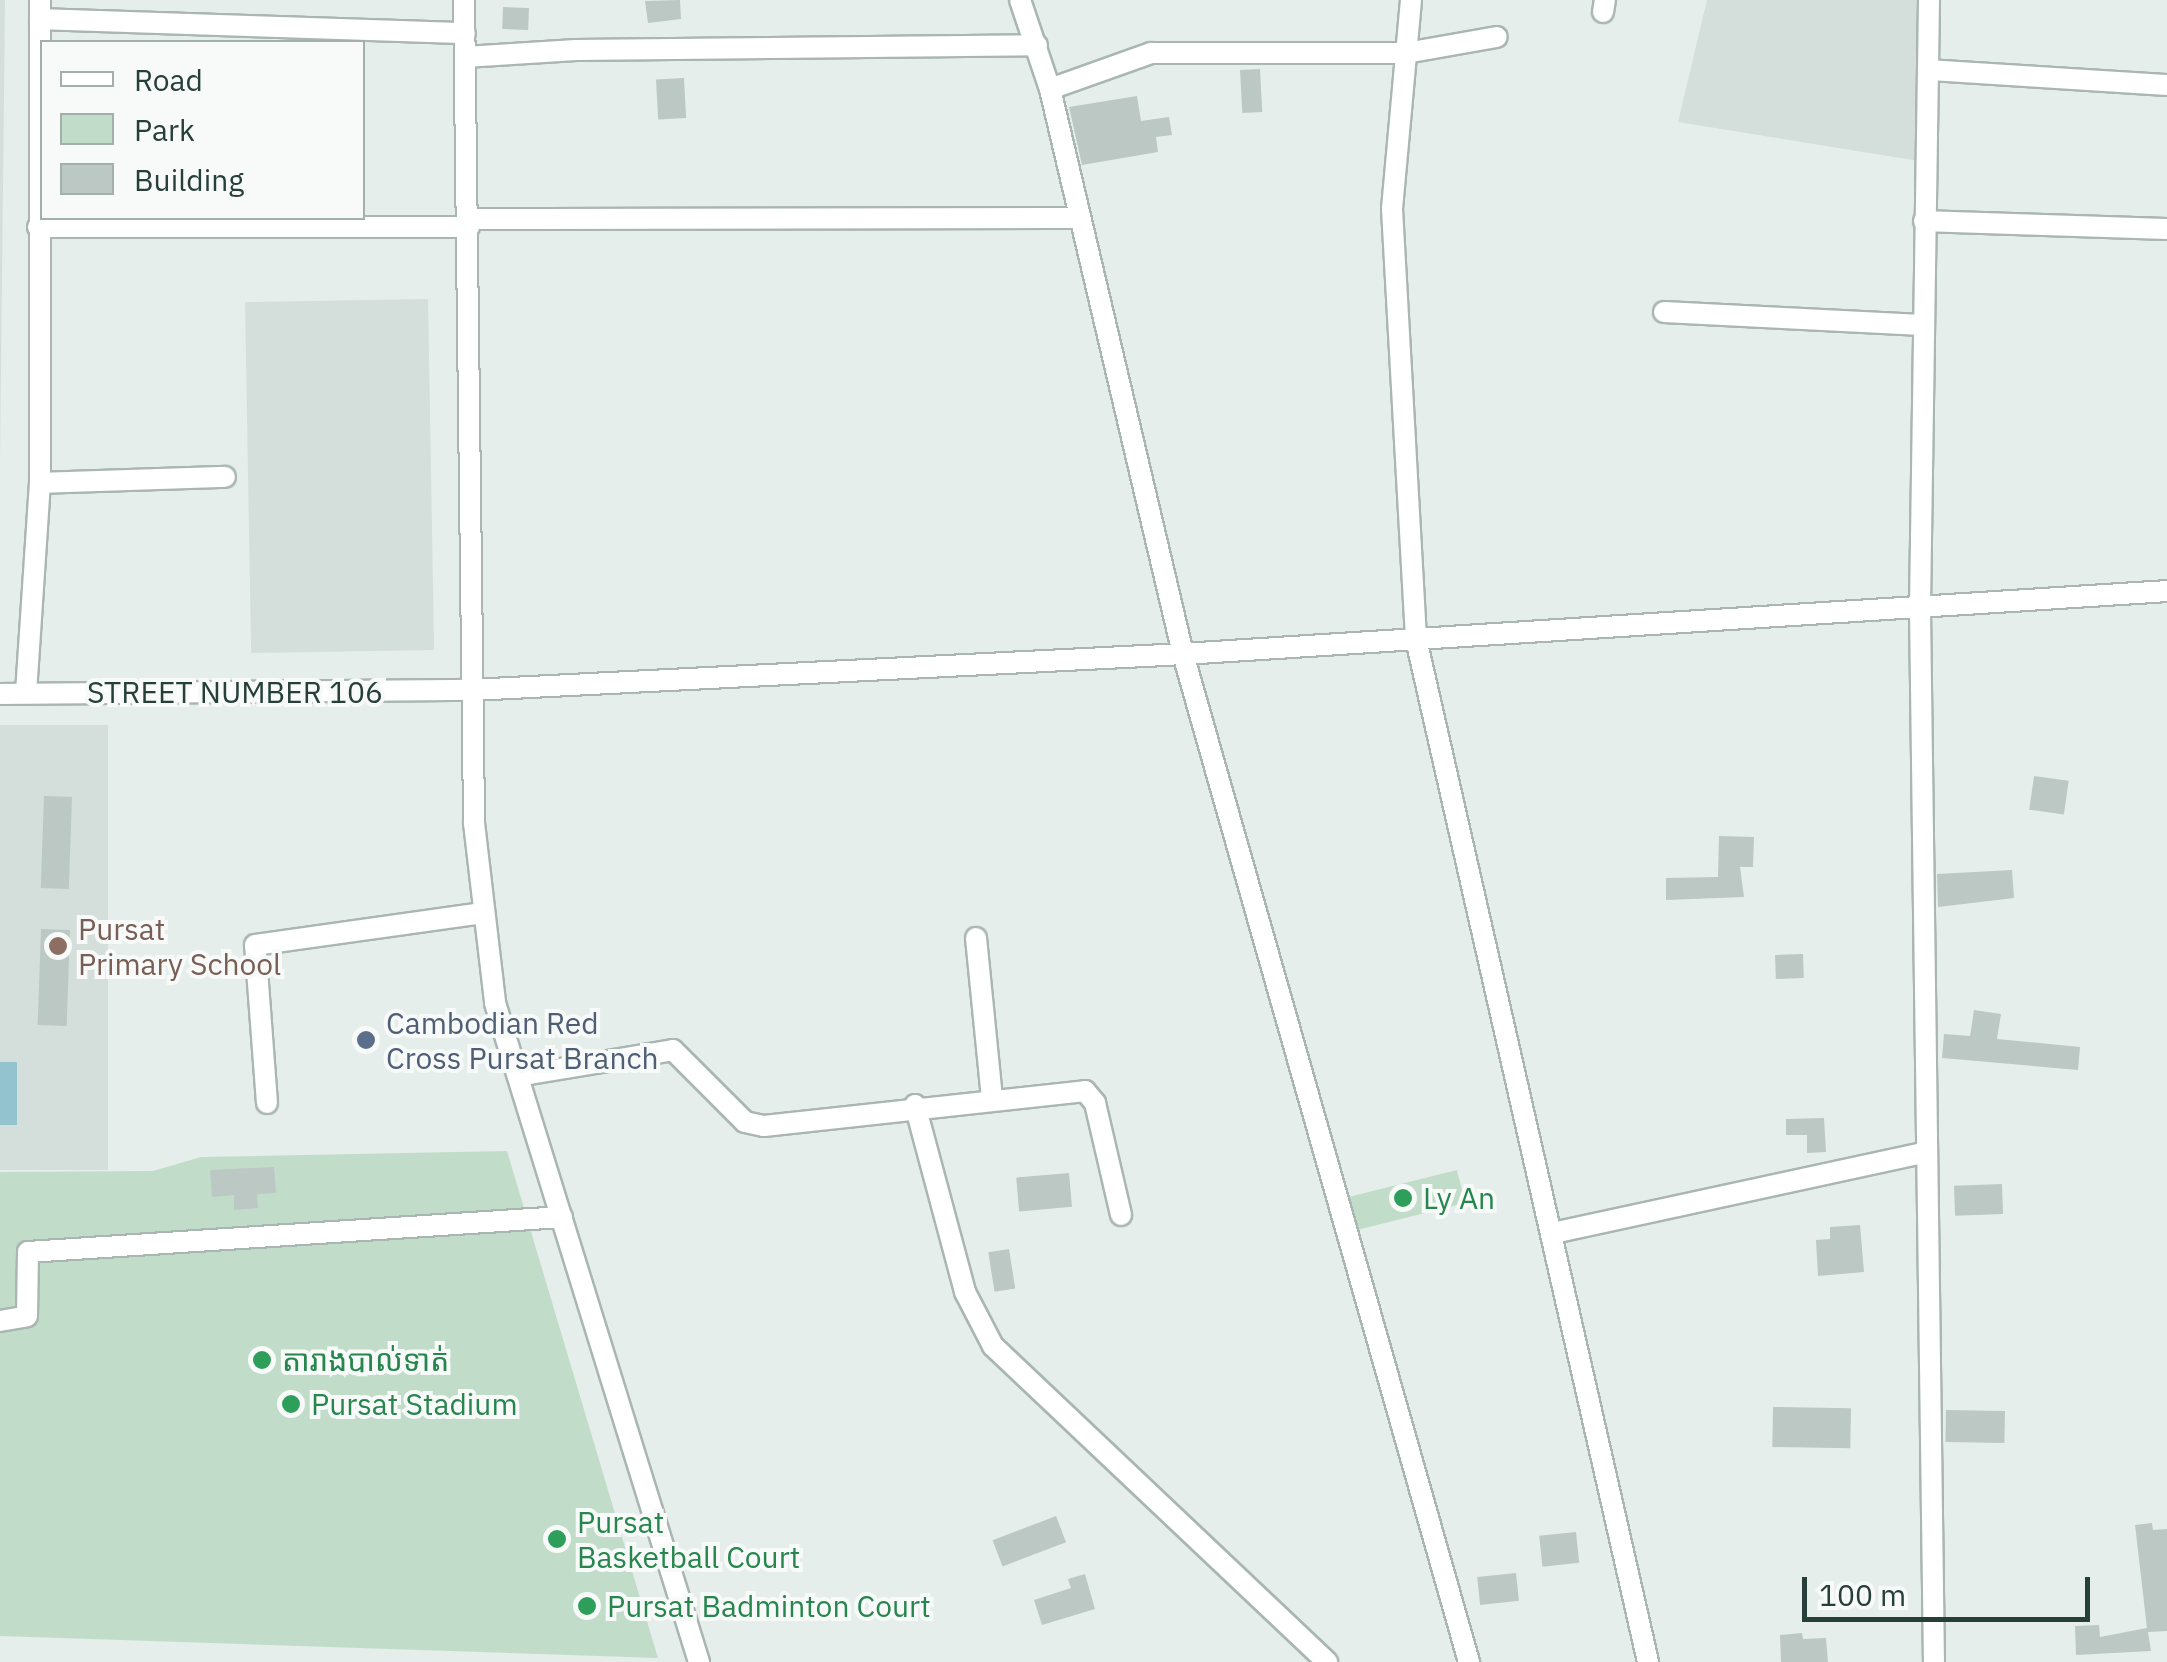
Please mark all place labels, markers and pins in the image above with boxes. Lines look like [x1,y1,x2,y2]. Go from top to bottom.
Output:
place label: Pursat Primary School [78,911,281,982]
marker: Pursat Primary School [47,935,69,957]
place label: Cambodian Red Cross Pursat Branch [386,1005,659,1076]
marker: Cambodian Red Cross Pursat Branch [355,1029,377,1051]
place label: Ly An [1423,1180,1495,1216]
marker: Ly An [1392,1187,1414,1209]
place label: តារាងបាល់ទាត់ [282,1342,449,1378]
marker: តារាងបាល់ទាត់ [251,1349,273,1371]
place label: Pursat Stadium [311,1386,518,1422]
marker: Pursat Stadium [280,1393,302,1415]
place label: Pursat Basketball Court [577,1504,800,1574]
marker: Pursat Basketball Court [546,1528,568,1550]
place label: Pursat Badminton Court [607,1588,931,1624]
marker: Pursat Badminton Court [576,1595,598,1617]

